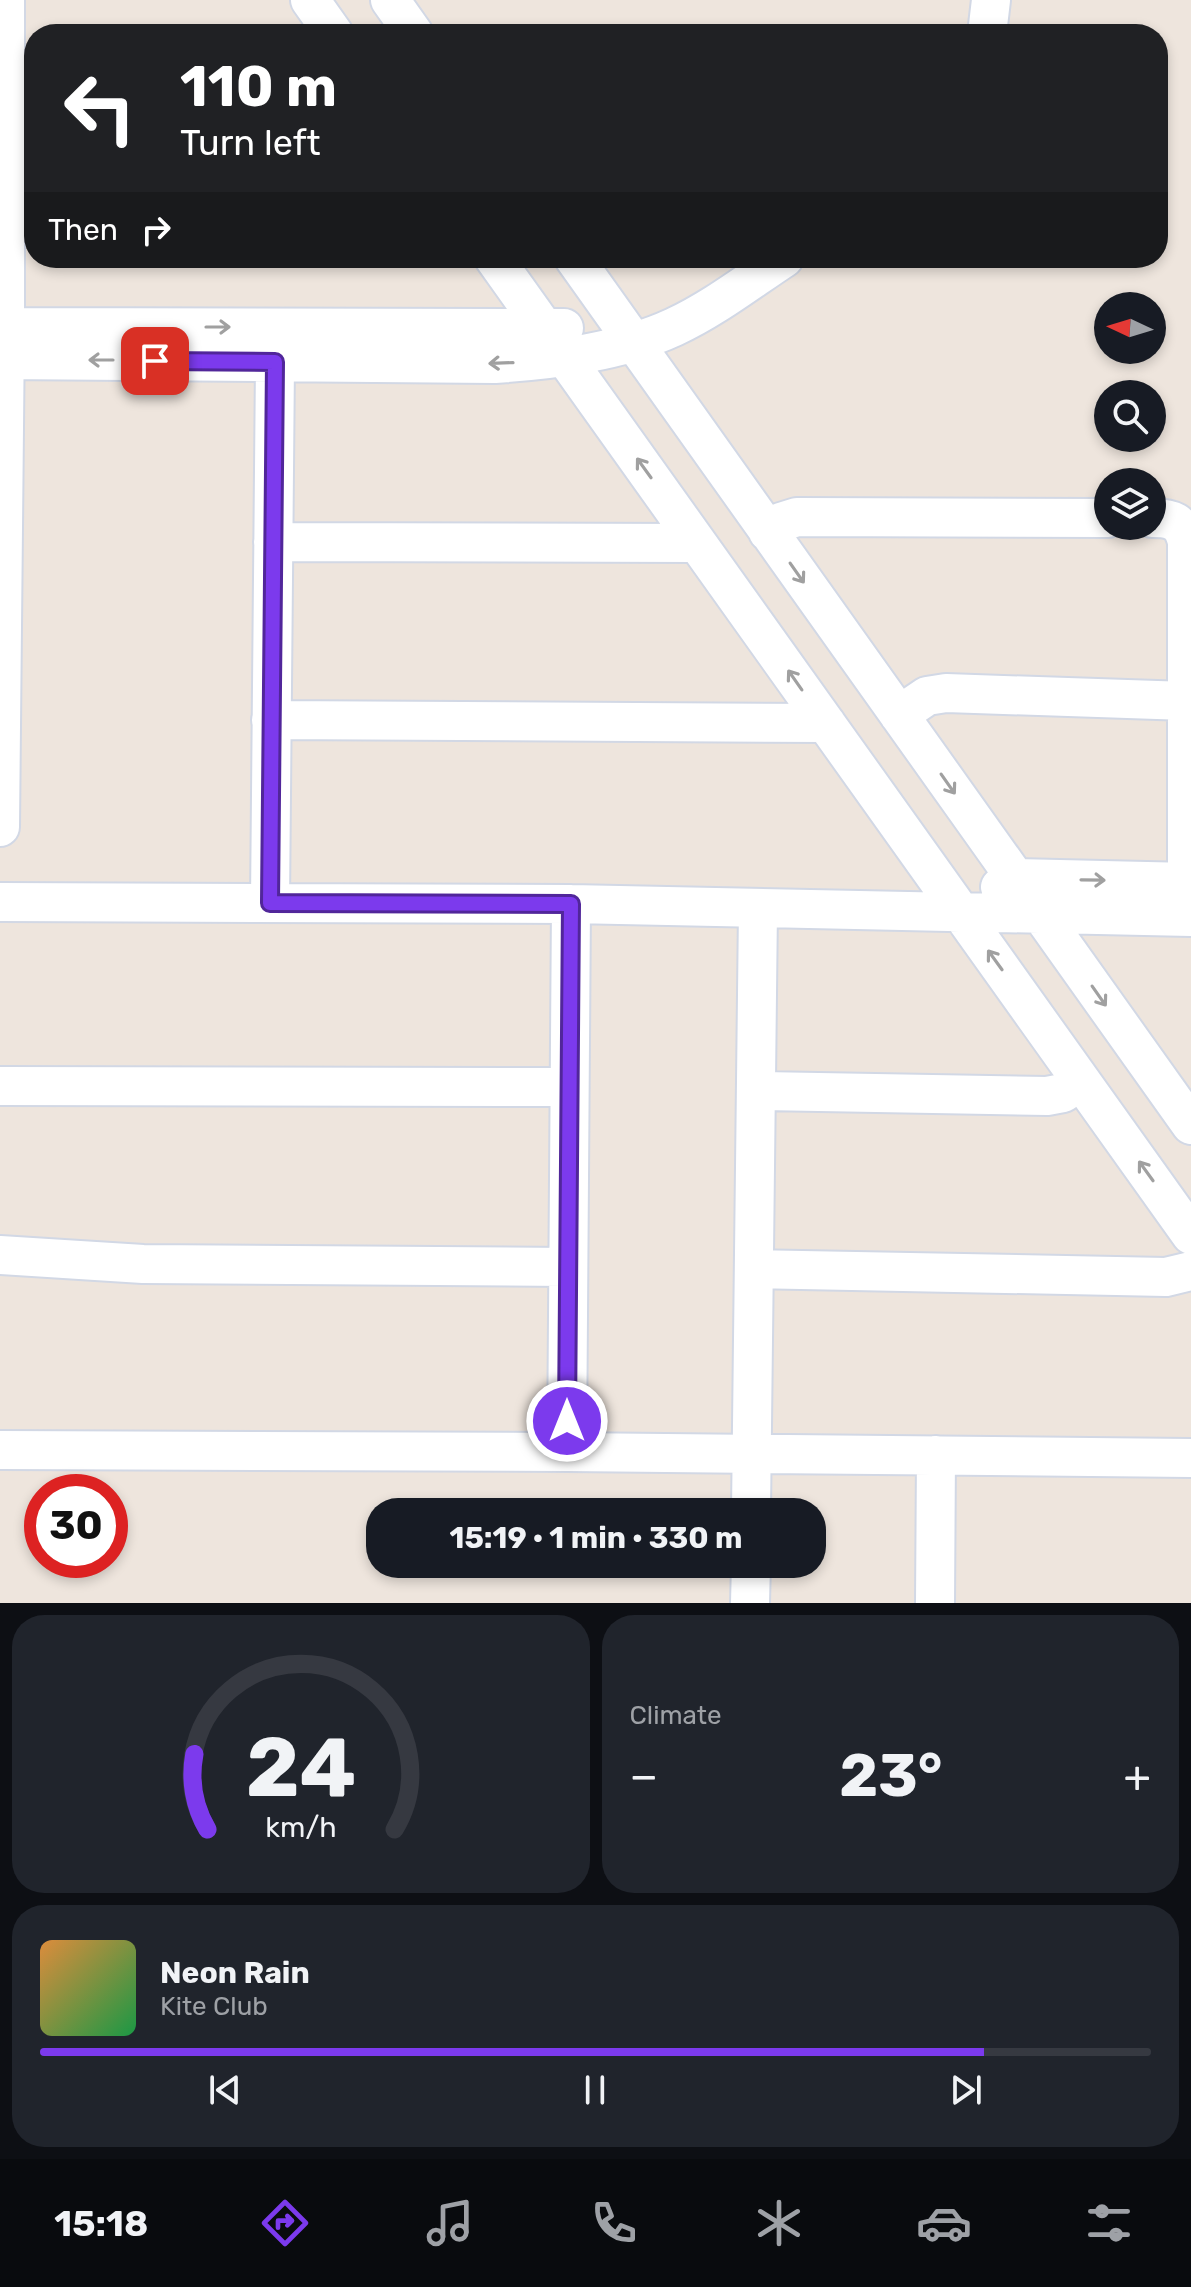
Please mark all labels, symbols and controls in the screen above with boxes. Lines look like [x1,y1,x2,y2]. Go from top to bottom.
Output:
text: 110 m [180,54,337,120]
icon: left [48,56,152,160]
text: Turn left [180,121,321,164]
icon: right [134,208,178,252]
text: Then [48,212,118,248]
north arrow [1094,292,1166,364]
map controls [1094,292,1166,540]
one-way arrow [204,319,231,335]
pin [121,327,189,395]
icon: arrive [133,339,177,383]
one-way arrow [88,352,115,368]
one-way arrow [488,356,515,371]
button: search [1094,380,1166,452]
one-way arrow [635,458,652,479]
button: layers [1094,468,1166,540]
one-way arrow [789,561,806,583]
one-way arrow [787,669,803,691]
one-way arrow [940,773,956,795]
one-way arrow [1079,872,1106,887]
one-way arrow [986,949,1003,971]
one-way arrow [1090,985,1107,1006]
one-way arrow [1138,1161,1154,1183]
position arrow [525,1379,609,1463]
speed limit sign: 30 [24,1474,128,1578]
text: 15:19 · 1 min · 330 m [449,1520,743,1556]
text: Climate [630,1700,722,1731]
text: 24 [245,1718,356,1817]
text: 23° [839,1740,942,1811]
text: − [630,1750,658,1802]
text: + [1124,1750,1151,1802]
text: km/h [265,1810,336,1844]
text: Neon Rain [160,1955,310,1991]
text: Kite Club [160,1991,268,2022]
icon: previous [203,2068,247,2112]
icon: pause [573,2068,617,2112]
icon: next [944,2068,988,2112]
icon: directions [257,2195,313,2251]
icon: music [422,2195,478,2251]
icon: phone [586,2195,642,2251]
icon: climate [751,2195,807,2251]
icon: car [916,2195,972,2251]
icon: filters [1081,2195,1137,2251]
text: 15:18 [54,2202,148,2245]

